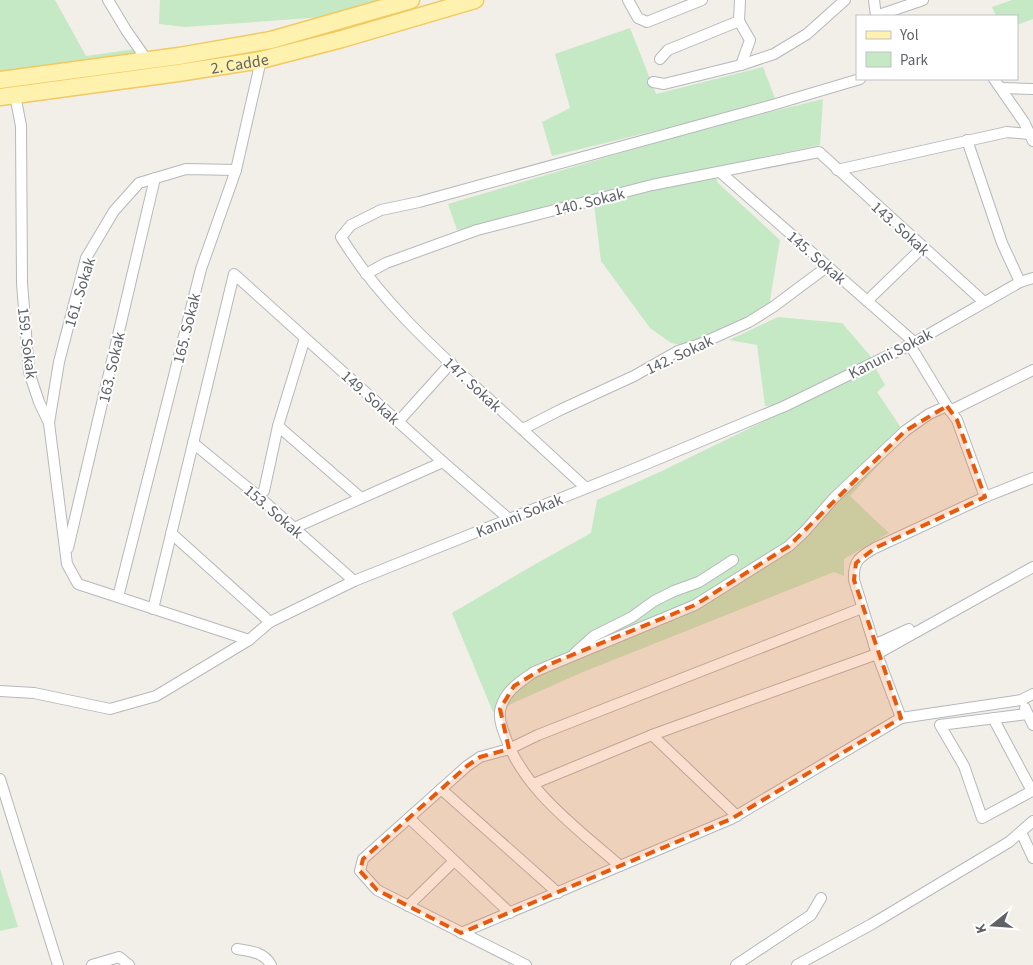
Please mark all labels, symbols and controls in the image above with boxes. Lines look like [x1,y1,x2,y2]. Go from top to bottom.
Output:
legend [856,15,1018,80]
text: Yol [899,25,919,46]
street label: 2. Cadde [209,48,271,80]
text: Park [900,50,929,71]
street label: 140. Sokak [552,183,627,221]
street label: 143. Sokak [866,196,934,261]
street label: 145. Sokak [782,226,851,290]
street label: 161. Sokak [59,255,101,330]
street label: 165. Sokak [168,291,206,366]
street label: 159. Sokak [12,306,42,380]
street label: Kanuni Sokak [845,323,936,384]
street label: 163. Sokak [93,330,131,405]
street label: 142. Sokak [642,330,717,380]
street label: 147. Sokak [438,352,506,417]
street label: 149. Sokak [336,365,404,430]
street label: 153. Sokak [239,480,308,544]
street label: Kanuni Sokak [473,489,566,543]
north arrow [968,900,1018,950]
text: K [971,921,992,936]

